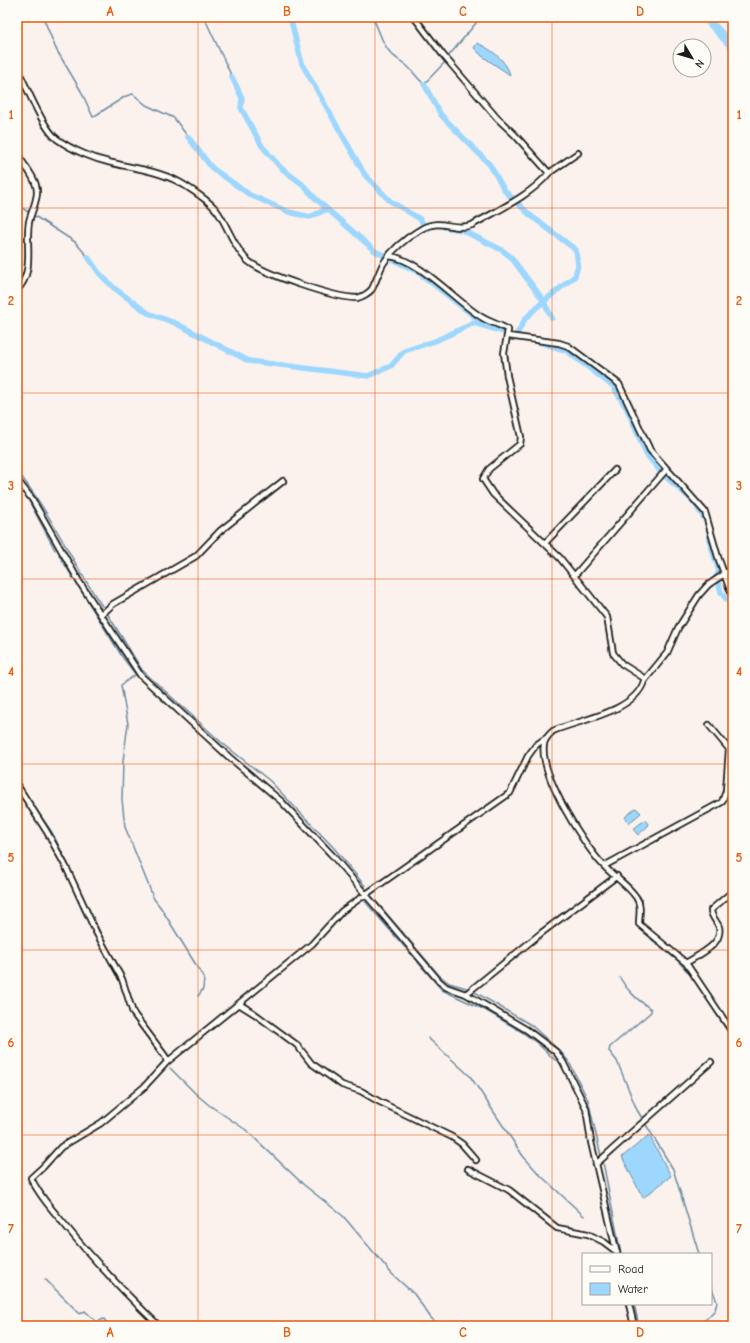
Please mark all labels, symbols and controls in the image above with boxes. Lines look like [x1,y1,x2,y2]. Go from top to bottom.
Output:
text: A [106,4,114,19]
text: B [283,4,291,19]
text: C [459,4,467,19]
text: D [636,4,644,19]
north arrow [672,38,712,78]
text: N [692,57,707,71]
text: 1 [8,107,14,122]
text: 1 [736,107,742,122]
text: 2 [8,293,14,308]
text: 2 [736,293,742,308]
text: 3 [8,478,14,493]
text: 3 [736,478,742,493]
text: 4 [8,664,14,679]
text: 4 [736,664,742,679]
text: 5 [8,850,15,865]
text: 5 [736,850,743,865]
text: 6 [8,1035,15,1050]
text: 6 [736,1035,743,1050]
text: 7 [8,1221,14,1236]
text: 7 [736,1221,742,1236]
legend [582,1253,712,1305]
text: Road [618,1262,644,1276]
text: Water [618,1282,648,1296]
text: A [106,1325,114,1340]
text: B [283,1325,291,1340]
text: C [459,1325,467,1340]
text: D [636,1325,644,1340]

